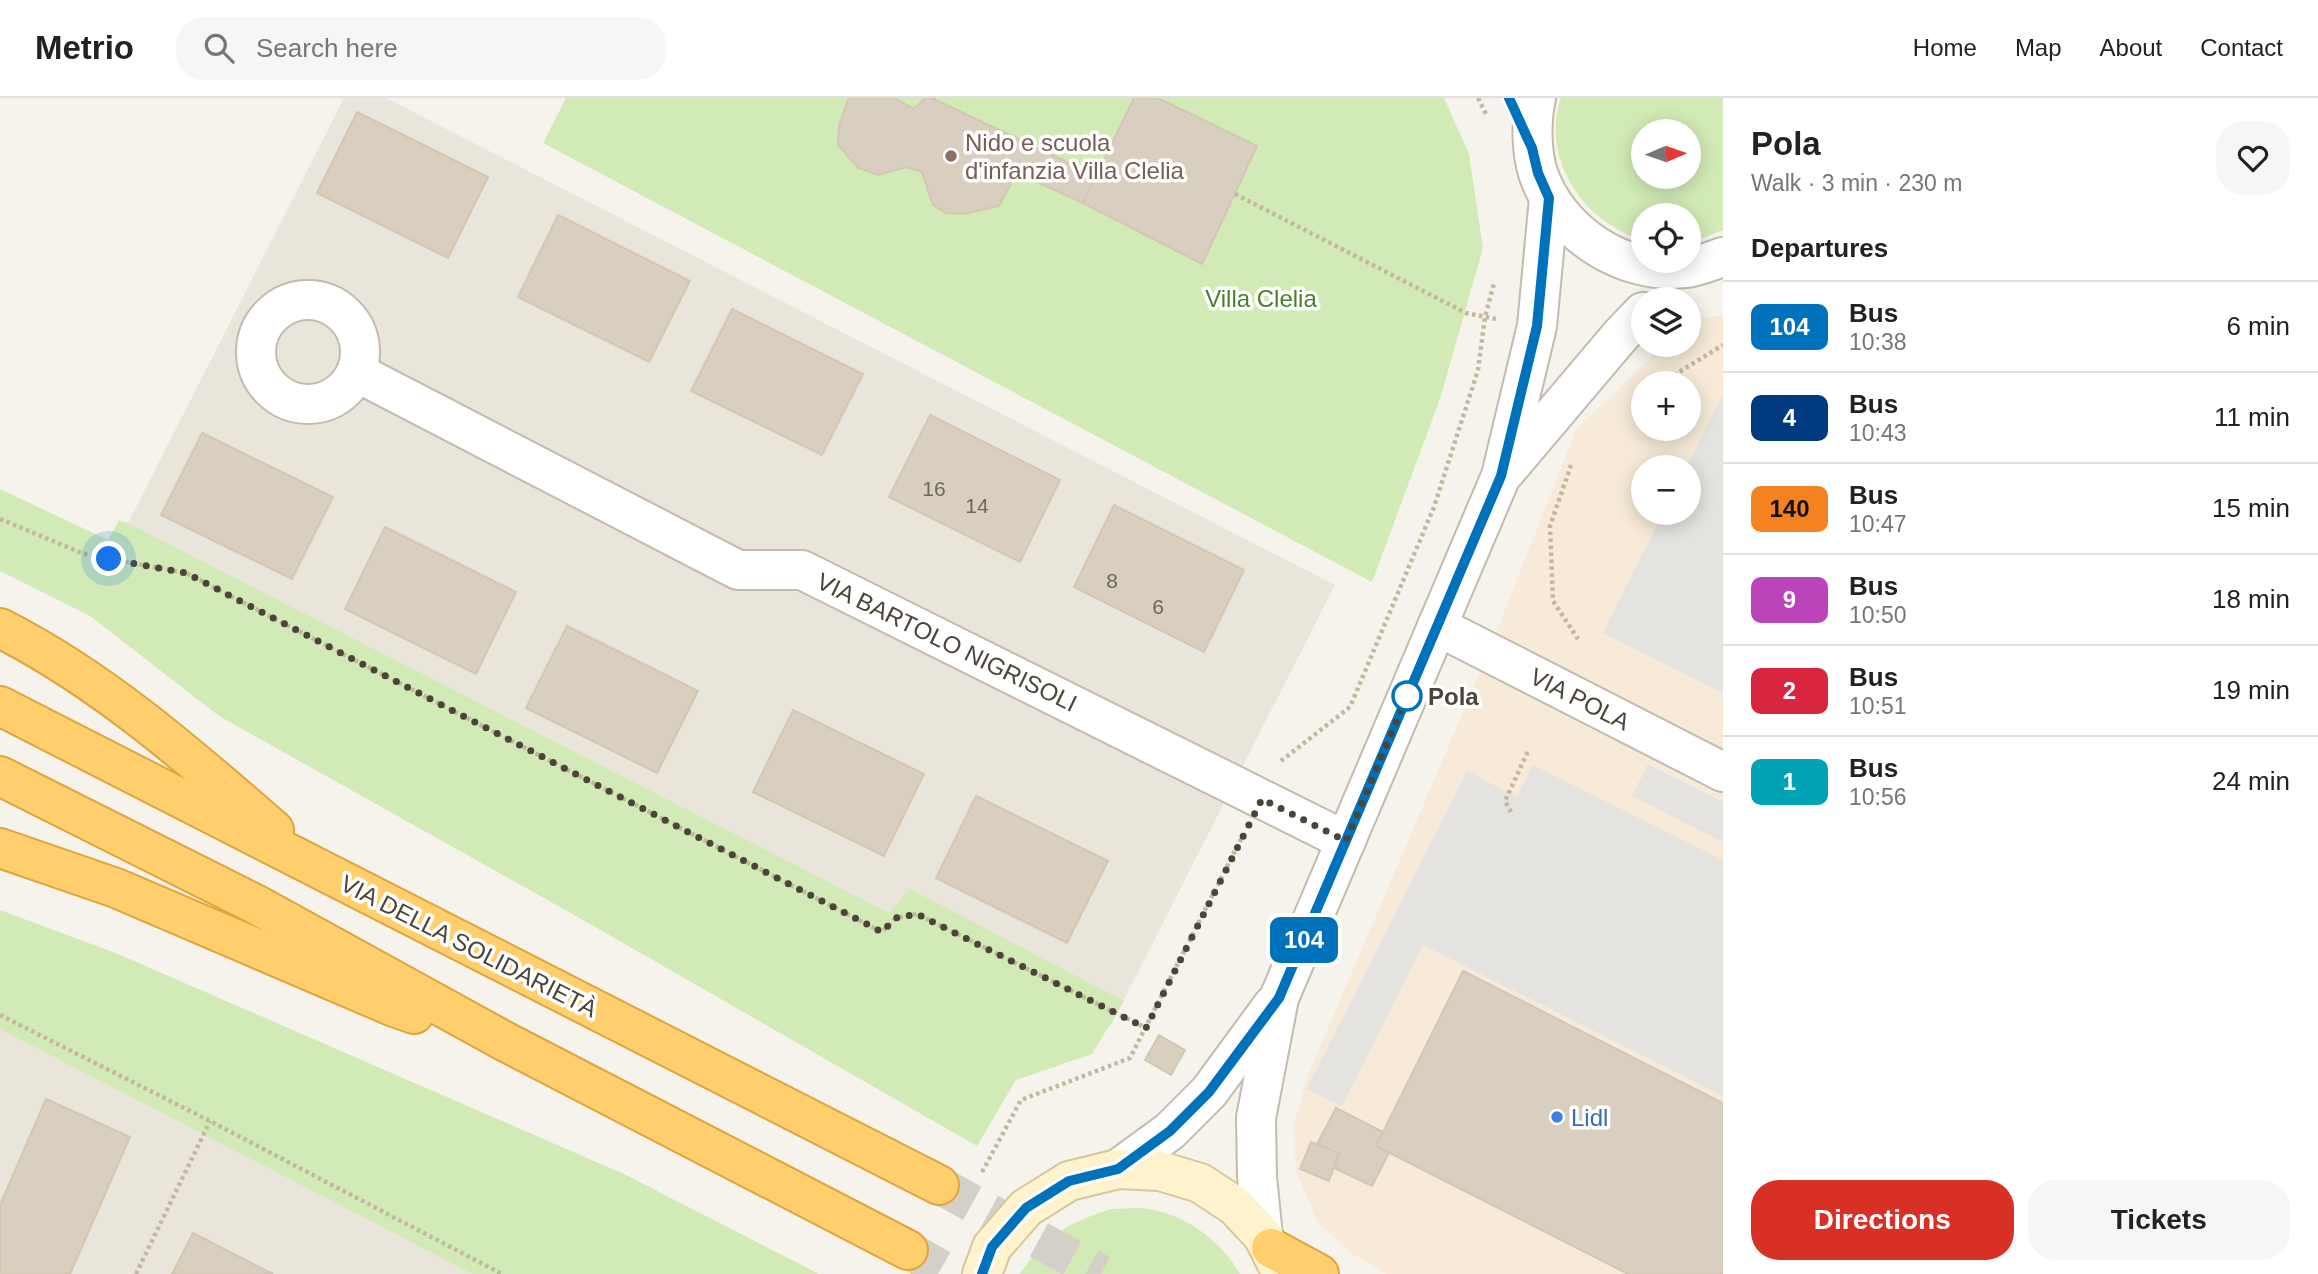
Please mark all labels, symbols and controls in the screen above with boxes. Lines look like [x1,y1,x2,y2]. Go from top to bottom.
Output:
search box [176,17,666,80]
text: Metrio [35,29,134,66]
icon: search [200,29,238,67]
text: Search here [256,33,398,63]
text: Home [1913,34,1977,61]
text: Map [2015,34,2062,61]
text: About [2100,34,2162,61]
text: Contact [2200,34,2283,61]
north arrow [1631,119,1701,189]
map controls [1631,119,1701,525]
button: heart [2216,121,2290,195]
text: Pola [1751,125,1821,162]
place label: Nido e scuola d'infanzia Villa Clelia [965,129,1185,184]
marker: Nido e scuola d'infanzia Villa Clelia [943,148,959,164]
text: Walk · 3 min · 230 m [1751,170,1962,196]
button: locate [1631,203,1701,273]
text: Departures [1751,233,1888,263]
park label: Villa Clelia [1205,285,1317,312]
button: layers [1631,287,1701,357]
text: Bus [1849,298,1898,328]
text: 6 min [2226,311,2290,341]
text: 104 [1769,313,1810,340]
text: 10:38 [1849,329,1907,355]
button: + [1631,371,1701,441]
text: Bus [1849,389,1898,419]
text: 11 min [2214,402,2290,432]
text: 4 [1783,404,1796,431]
text: 10:43 [1849,420,1907,446]
button: − [1631,455,1701,525]
house number: 16 [922,477,946,500]
text: Bus [1849,480,1898,510]
text: 15 min [2212,493,2290,523]
house number: 14 [965,494,989,517]
text: 140 [1769,495,1810,522]
text: 10:47 [1849,511,1907,537]
your location [91,541,126,576]
street label: VIA BARTOLO NIGRISOLI [813,567,1081,717]
house number: 8 [1106,569,1118,592]
text: Bus [1849,571,1898,601]
text: 18 min [2212,584,2290,614]
text: 9 [1783,586,1796,613]
house number: 6 [1152,595,1164,618]
text: 10:50 [1849,602,1907,628]
street label: VIA POLA [1526,662,1634,736]
text: Bus [1849,662,1898,692]
text: 19 min [2212,675,2290,705]
text: 2 [1783,677,1796,704]
marker: Pola [1392,681,1422,711]
place label: Pola [1428,683,1479,710]
text: 10:51 [1849,693,1907,719]
text: Bus [1849,753,1898,783]
text: 24 min [2212,766,2290,796]
text: 1 [1783,768,1796,795]
text: 10:56 [1849,784,1907,810]
street label: VIA DELLA SOLIDARIETÀ [336,869,602,1023]
line badge: 104 [1264,917,1344,963]
text: 104 [1284,926,1324,953]
place label: Lidl [1571,1104,1608,1131]
marker: Lidl [1549,1109,1565,1125]
button: Directions [1751,1180,2014,1260]
button: Tickets [2028,1180,2290,1260]

